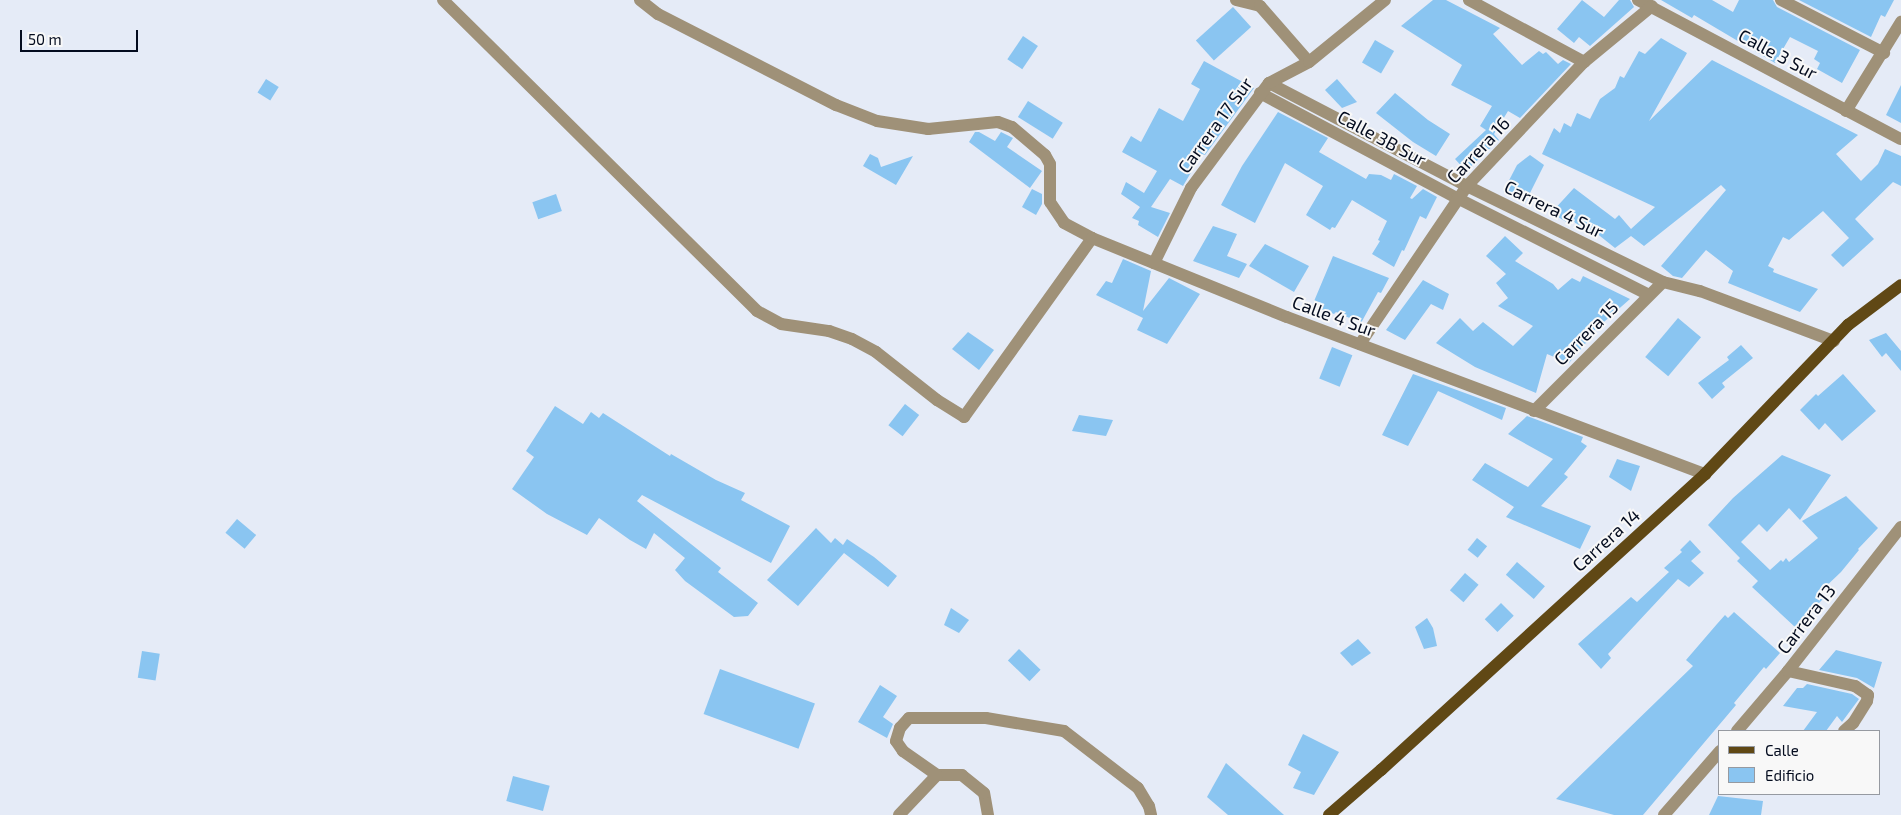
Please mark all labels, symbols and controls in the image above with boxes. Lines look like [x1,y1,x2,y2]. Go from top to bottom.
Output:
scale bar [22,20,140,52]
street label: Calle 3 Sur [1735,24,1821,84]
text: 50 m [28,30,62,48]
street label: Carrera 17 Sur [1173,73,1257,177]
street label: Calle 3B Sur [1334,106,1430,170]
street label: Carrera 16 [1442,112,1514,188]
street label: Carrera 4 Sur [1501,176,1607,242]
street label: Calle 4 Sur [1289,291,1379,341]
street label: Carrera 15 [1549,296,1623,370]
street label: Carrera 14 [1568,504,1644,576]
street label: Carrera 13 [1772,580,1840,658]
legend [1718,730,1881,795]
text: Calle [1765,741,1799,759]
text: Edificio [1765,766,1814,784]

